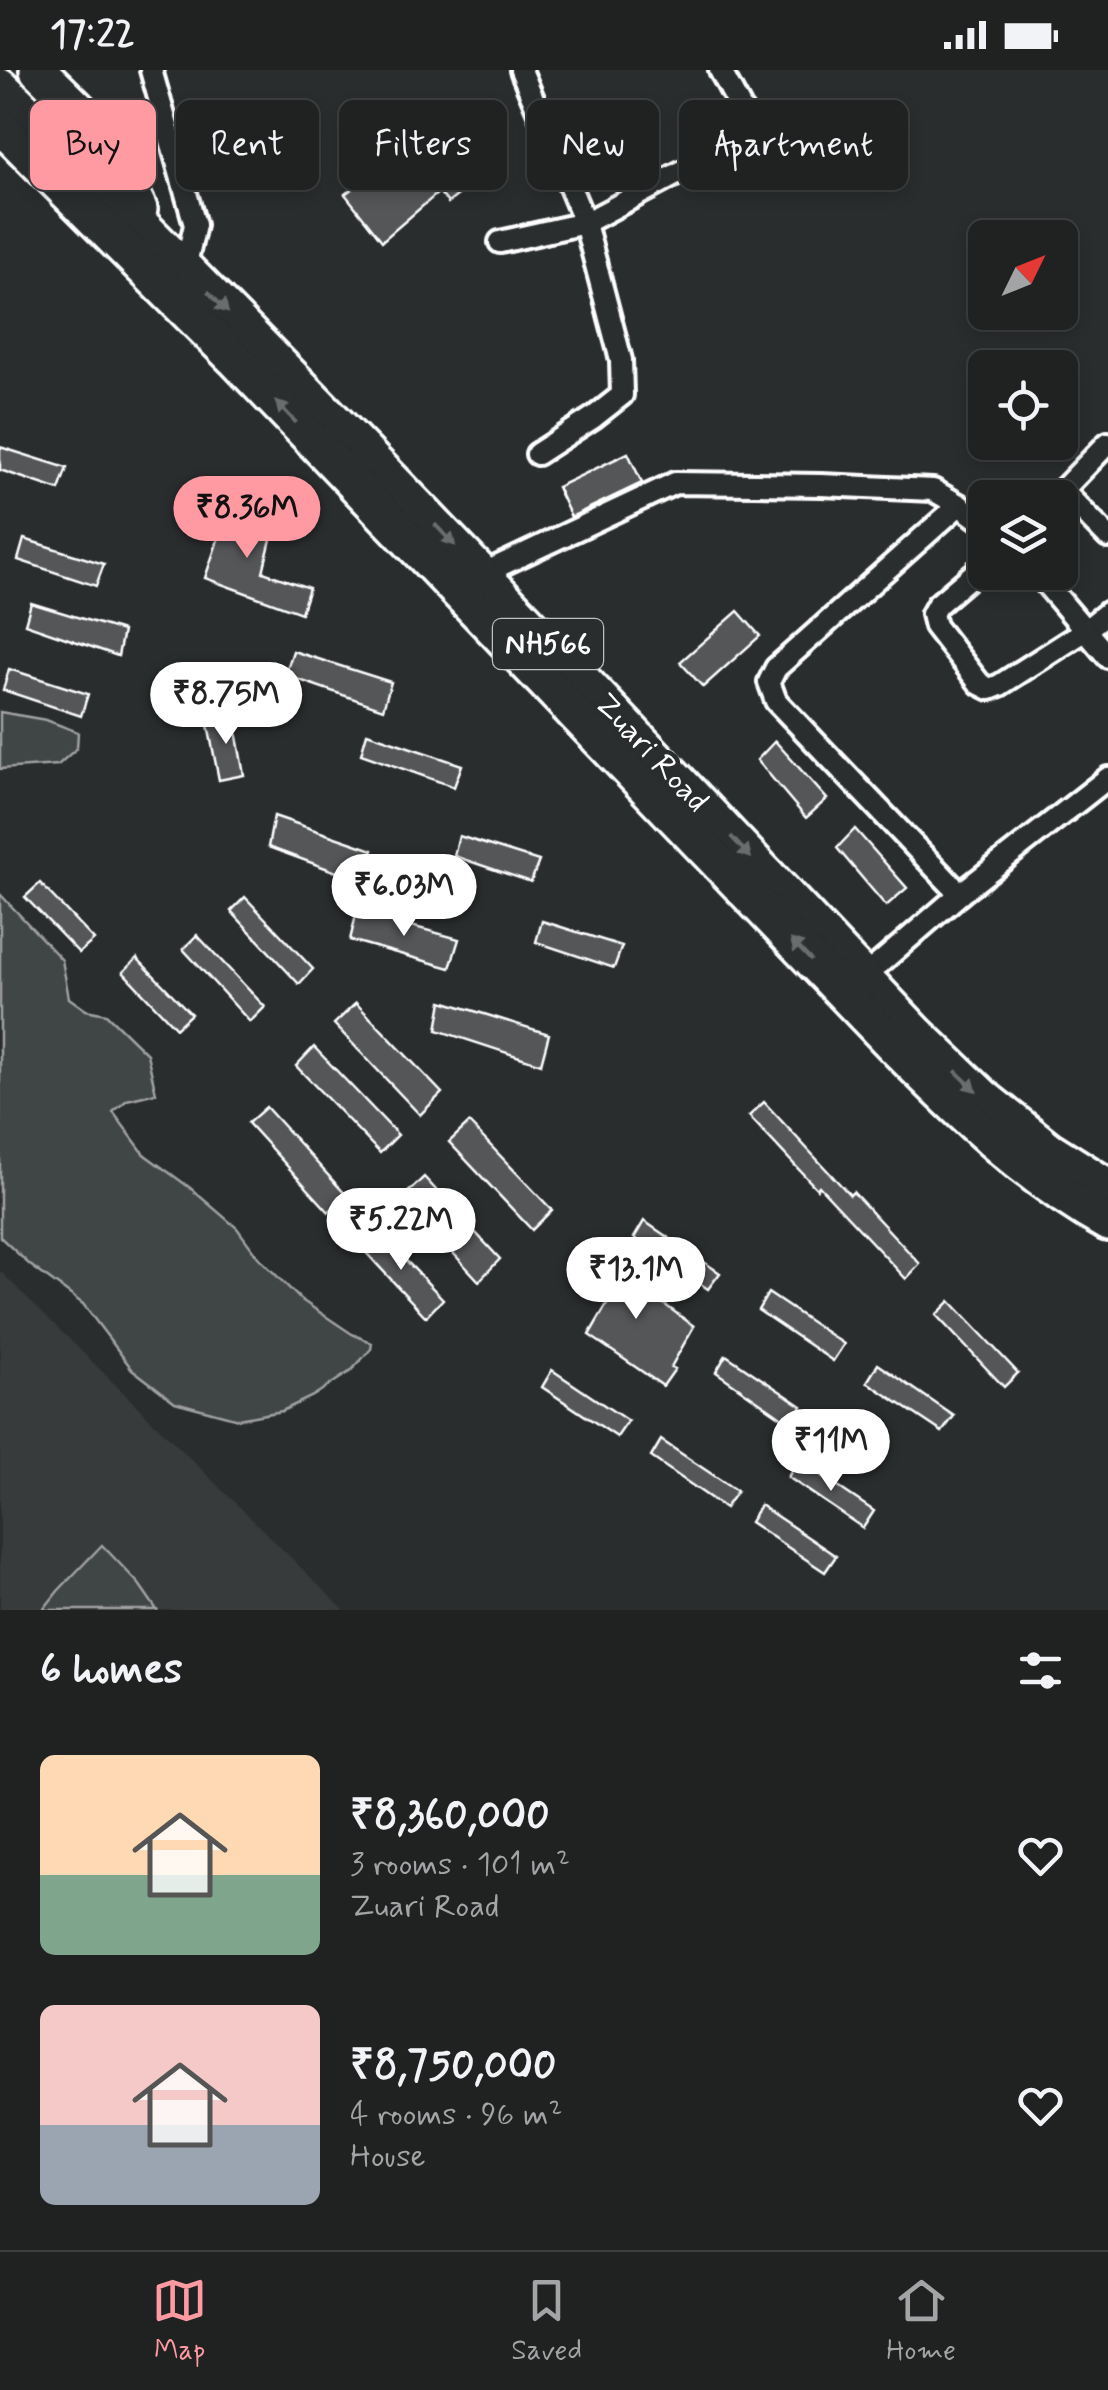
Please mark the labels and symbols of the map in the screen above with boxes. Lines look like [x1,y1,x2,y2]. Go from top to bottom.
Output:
north arrow [968,220,1078,330]
one-way arrow [206,290,229,314]
one-way arrow [274,401,298,425]
pin: ₹8.36M [166,476,328,561]
one-way arrow [433,523,456,547]
road number: NH566 [493,619,603,669]
pin: ₹8.75M [145,662,307,747]
street label: Zuari Road [585,684,717,822]
one-way arrow [729,835,752,859]
pin: ₹6.03M [323,854,485,939]
one-way arrow [790,938,814,962]
one-way arrow [954,1069,978,1093]
pin: ₹5.22M [320,1188,482,1273]
pin: ₹13.1M [555,1237,717,1322]
pin: ₹11M [772,1409,890,1494]

